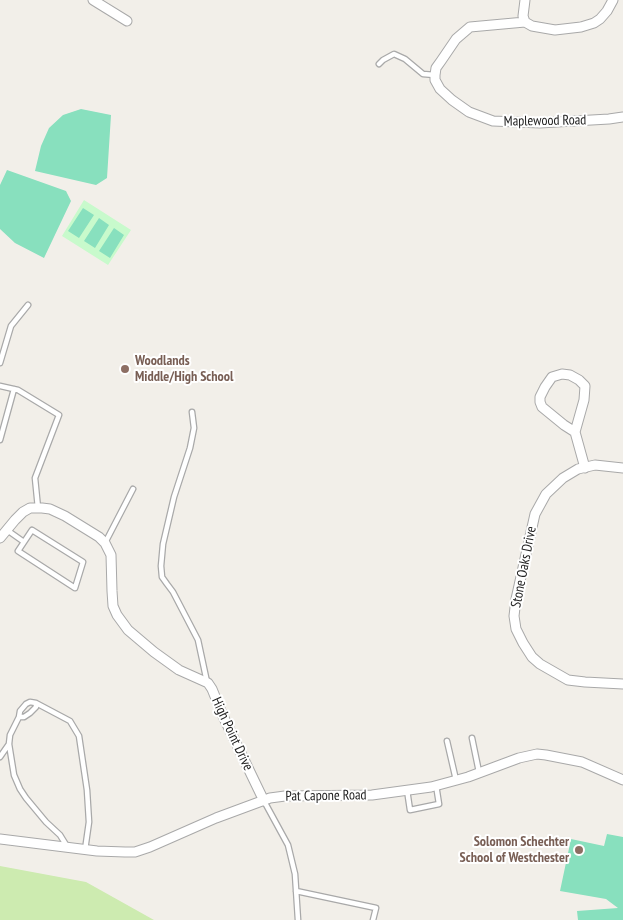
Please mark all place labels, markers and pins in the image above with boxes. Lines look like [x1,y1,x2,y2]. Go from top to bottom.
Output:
place label: Woodlands Middle/High School [135,353,233,386]
marker: Woodlands Middle/High School [119,363,131,375]
place label: Solomon Schechter School of Westchester [460,834,569,866]
marker: Solomon Schechter School of Westchester [573,844,585,856]

